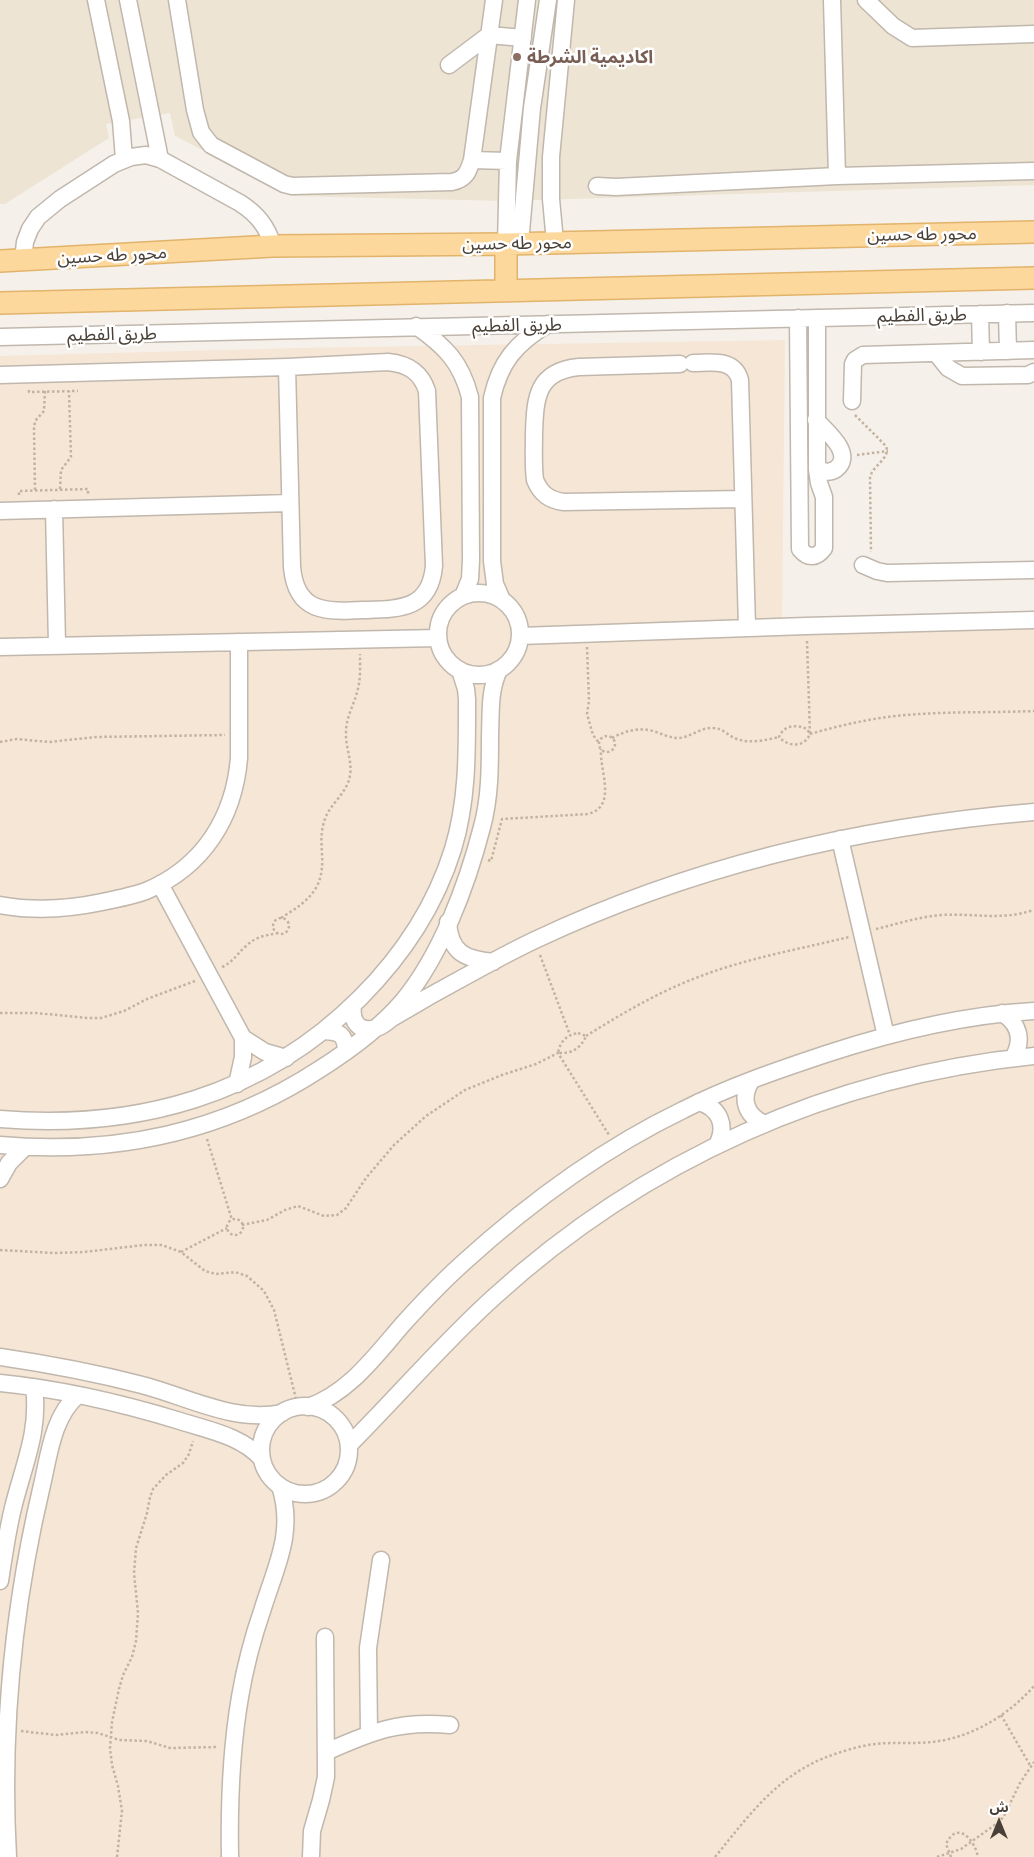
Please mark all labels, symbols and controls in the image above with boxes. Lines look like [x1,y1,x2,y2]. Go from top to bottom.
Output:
place label: اكاديمية الشرطة [527,46,653,68]
marker: اكاديمية الشرطة [511,51,523,63]
street label: محور طه حسين [867,222,977,246]
street label: محور طه حسين [462,231,572,255]
street label: محور طه حسين [57,241,167,269]
street label: طريق الفطيم [877,303,967,327]
street label: طريق الفطيم [472,313,562,337]
street label: طريق الفطيم [67,322,157,346]
north arrow [974,1797,1024,1847]
text: ش [989,1798,1009,1815]

